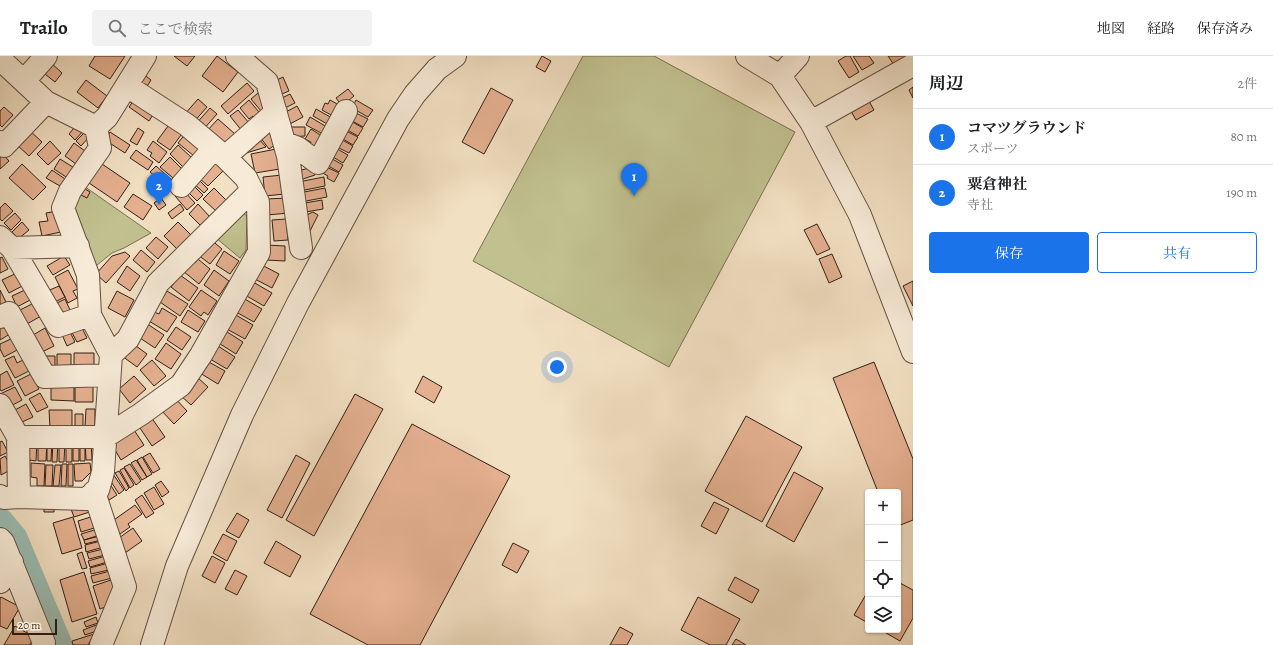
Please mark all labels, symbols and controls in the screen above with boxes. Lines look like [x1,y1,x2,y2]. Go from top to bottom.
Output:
search box [92,10,372,46]
text: Trailo [20,15,68,41]
icon: search [106,17,128,39]
text: ここで検索 [138,19,213,39]
text: 地図 [1097,19,1125,38]
text: 経路 [1147,19,1175,38]
text: 保存済み [1197,19,1253,38]
text: 周辺 [929,72,963,95]
text: 2件 [1238,75,1257,92]
text: コマツグラウンド [967,118,1086,138]
text: 1 [940,128,944,145]
text: 80 m [1230,128,1257,145]
text: スポーツ [967,140,1018,157]
pin: 1 [621,163,647,196]
pin: 2 [146,172,172,205]
text: 粟倉神社 [967,174,1027,194]
text: 2 [939,184,945,201]
text: 190 m [1226,184,1257,201]
text: 寺社 [967,196,993,213]
button: 保存 [929,232,1089,273]
button: 共有 [1097,232,1257,273]
your location [547,357,567,377]
map controls [865,489,901,633]
button: + [865,489,901,525]
button: − [865,525,901,561]
button: locate [865,561,901,597]
button: layers [865,597,901,633]
scale bar [12,617,57,636]
text: 20 m [18,618,40,633]

